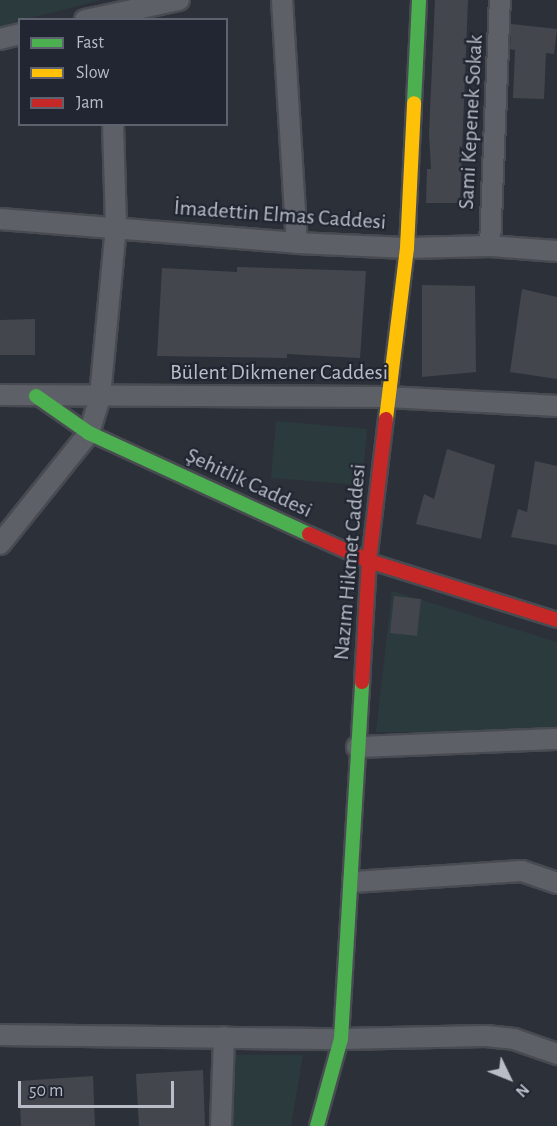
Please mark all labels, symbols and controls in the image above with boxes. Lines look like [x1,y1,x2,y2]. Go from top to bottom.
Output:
legend [18,18,228,126]
text: Fast [76,34,104,52]
street label: Sami Kepenek Sokak [453,34,489,210]
text: Slow [76,64,109,82]
text: Jam [76,94,104,112]
street label: İmadettin Elmas Caddesi [173,194,387,236]
street label: Bülent Dikmener Caddesi [170,360,388,386]
street label: Şehitlik Caddesi [182,442,316,524]
street label: Nazım Hikmet Caddesi [328,463,372,661]
north arrow [479,1048,539,1108]
scale bar [21,1069,177,1107]
text: N [513,1081,532,1100]
text: 50 m [29,1082,63,1100]

